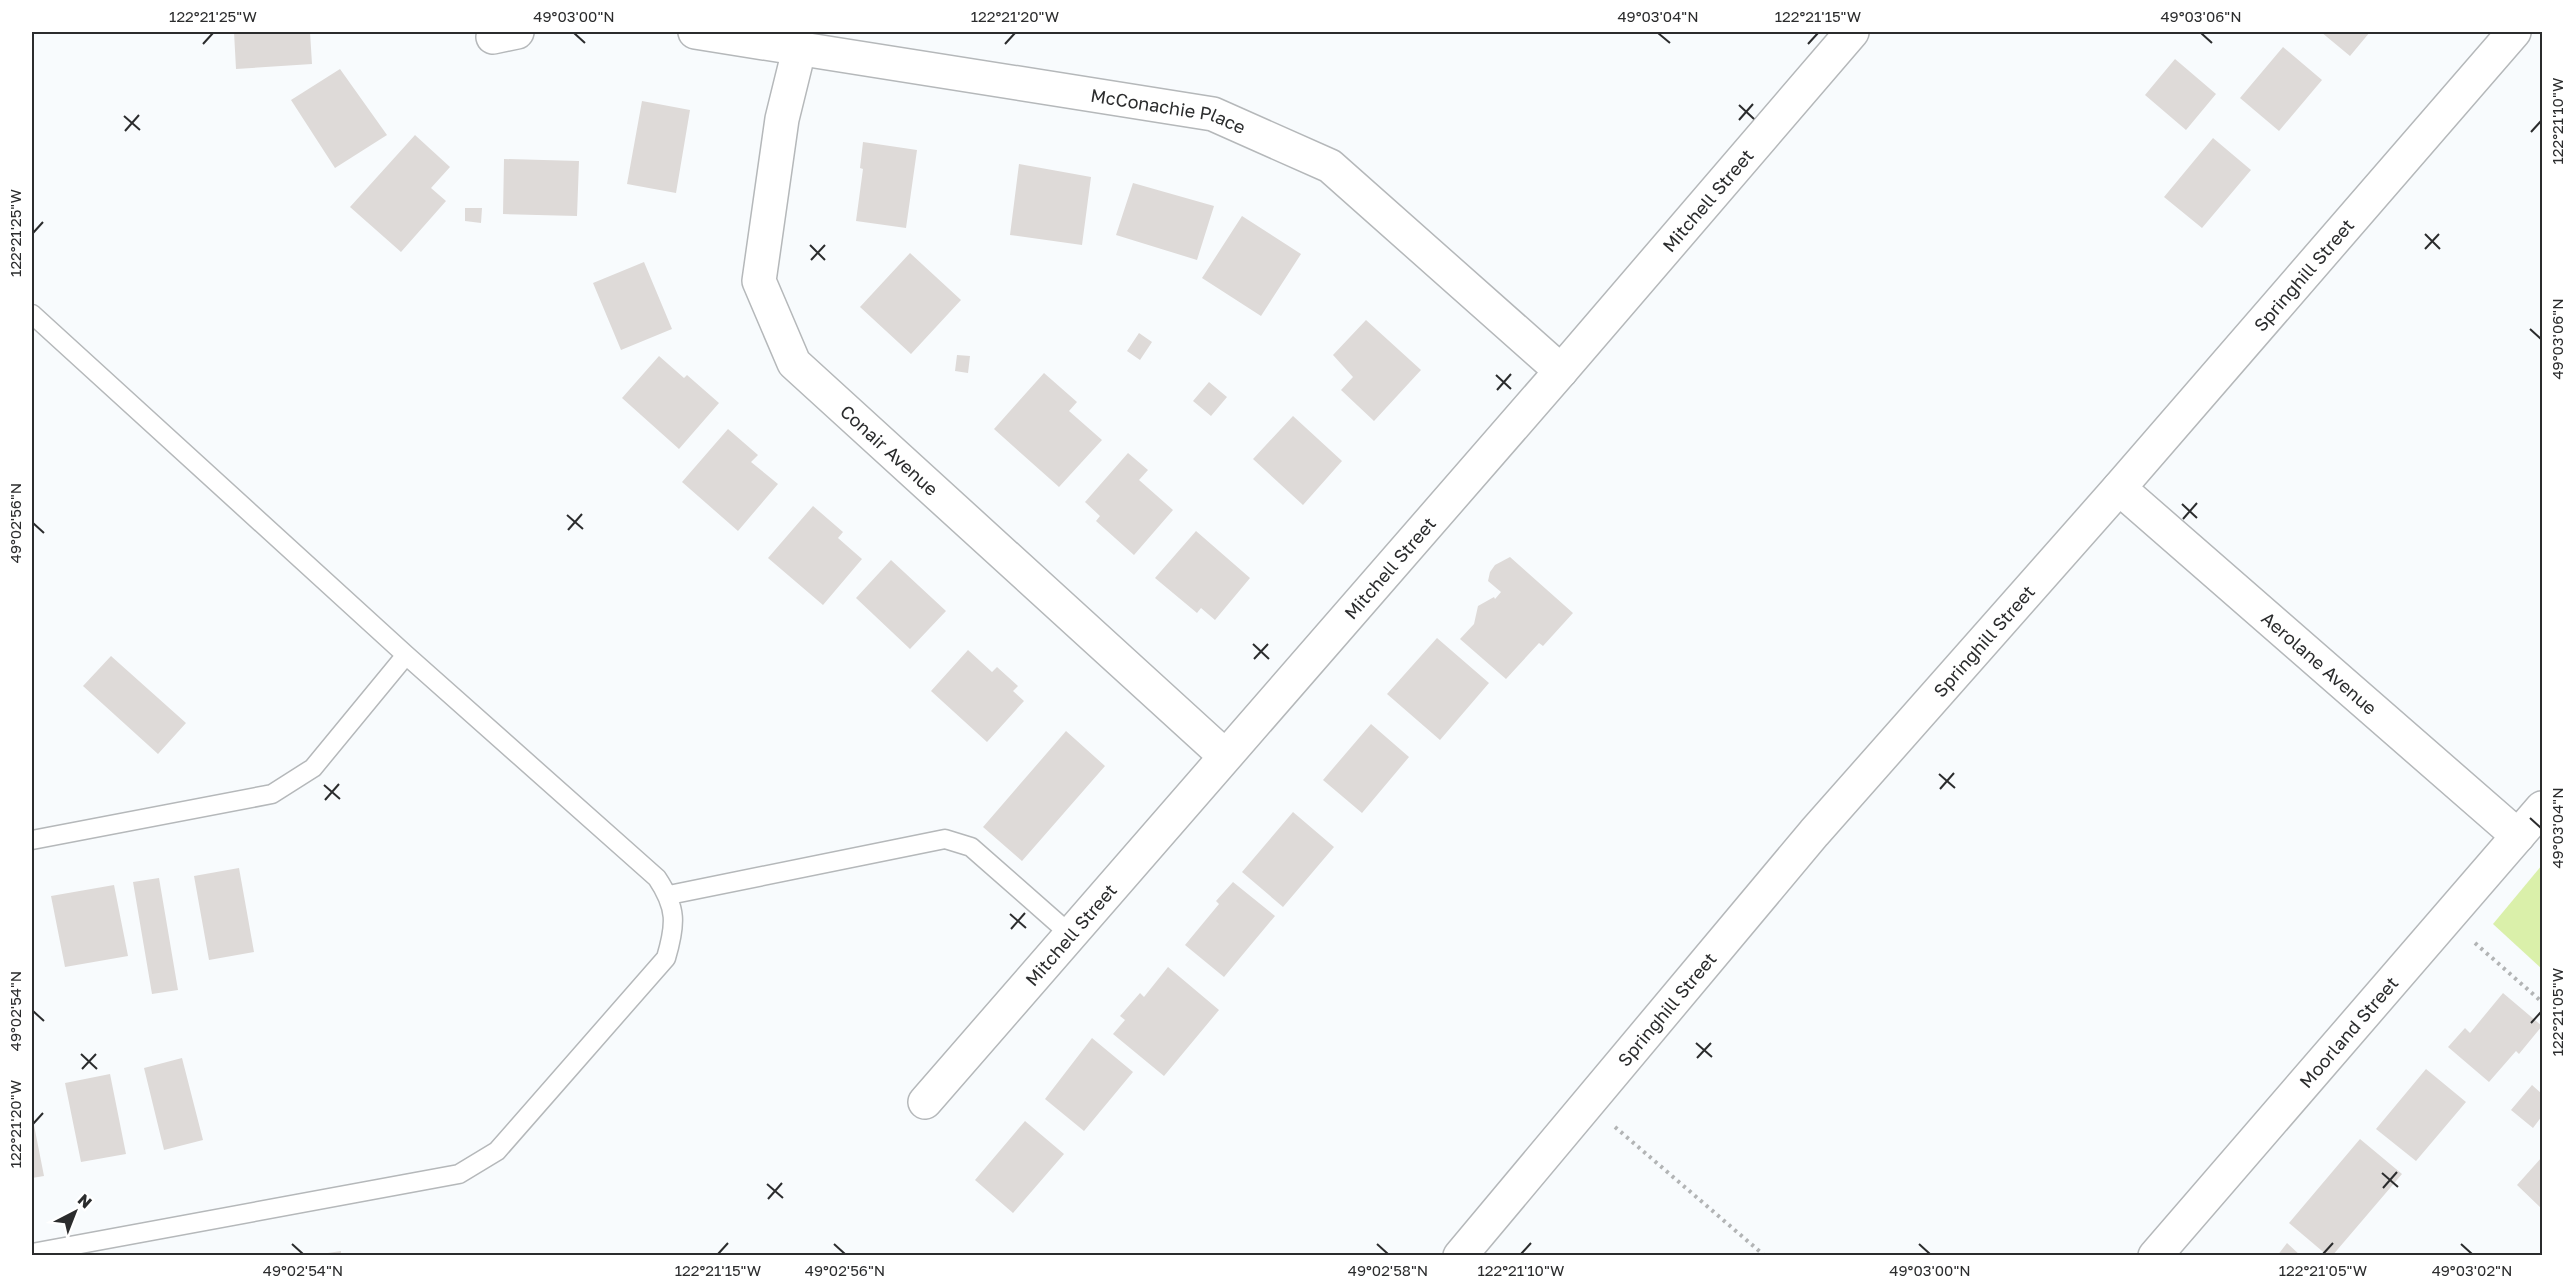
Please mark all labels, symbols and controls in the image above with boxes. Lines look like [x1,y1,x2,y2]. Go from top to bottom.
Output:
text: 122°21'25"W [169,7,257,25]
text: 49°03'00"N [533,7,615,25]
text: 122°21'20"W [971,7,1059,25]
text: 49°03'04"N [1617,7,1699,25]
text: 122°21'15"W [1775,7,1861,25]
text: 49°03'06"N [2160,7,2242,25]
text: 122°21'10"W [2548,78,2566,164]
street label: McConachie Place [1089,84,1249,138]
street label: Mitchell Street [1657,144,1758,256]
text: 122°21'25"W [6,189,24,277]
street label: Springhill Street [2249,214,2358,336]
text: 49°03'06"N [2548,298,2566,380]
street label: Conair Avenue [836,400,943,500]
text: 49°02'56"N [6,483,24,563]
street label: Mitchell Street [1339,512,1440,623]
street label: Springhill Street [1929,580,2039,701]
street label: Aerolane Avenue [2257,607,2382,719]
text: 49°03'04"N [2548,787,2566,869]
street label: Mitchell Street [1020,879,1121,990]
street label: Springhill Street [1613,948,1721,1071]
text: 122°21'05"W [2548,968,2566,1056]
text: 49°02'54"N [6,971,24,1051]
street label: Moorland Street [2294,972,2403,1092]
text: 122°21'20"W [6,1080,24,1168]
north arrow [45,1182,105,1242]
text: N [74,1189,96,1212]
text: 49°02'54"N [263,1261,343,1279]
text: 122°21'15"W [675,1261,761,1279]
text: 49°02'56"N [805,1261,885,1279]
text: 49°02'58"N [1348,1261,1428,1279]
text: 122°21'10"W [1478,1261,1564,1279]
text: 49°03'00"N [1889,1261,1971,1279]
text: 122°21'05"W [2279,1261,2367,1279]
text: 49°03'02"N [2432,1261,2512,1279]

